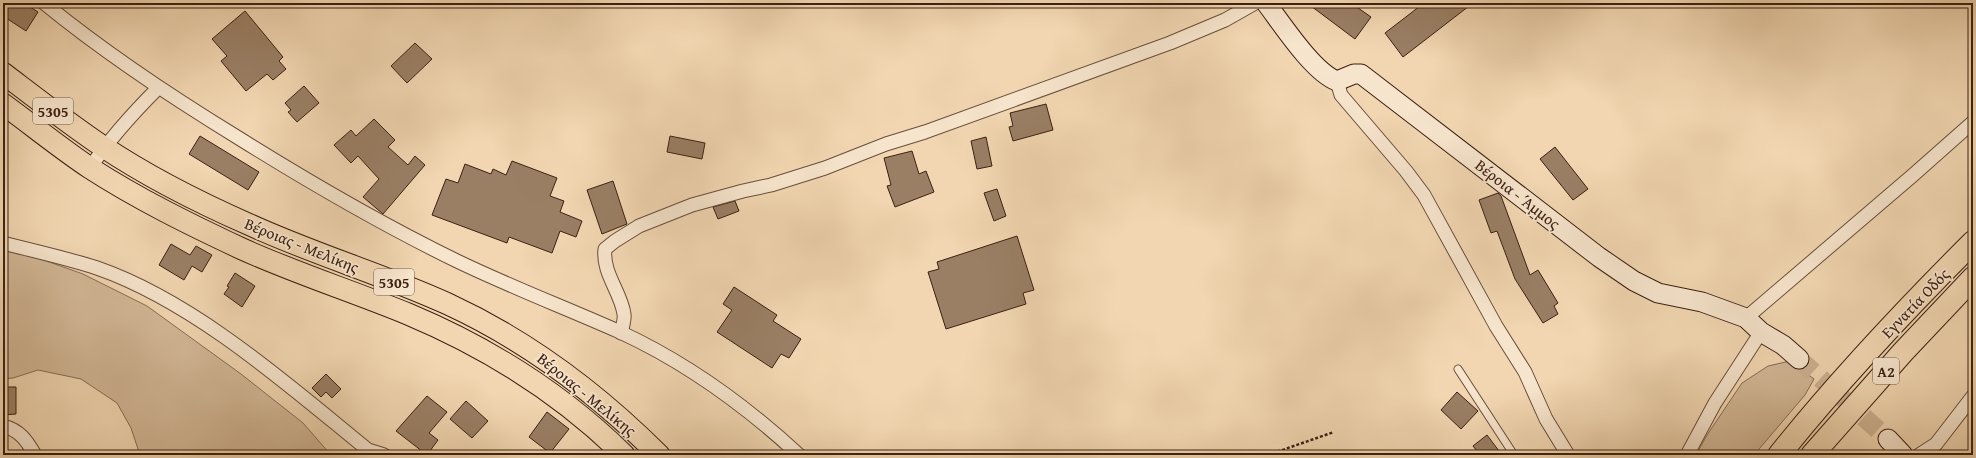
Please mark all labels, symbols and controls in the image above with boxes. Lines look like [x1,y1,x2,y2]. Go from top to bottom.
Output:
road number: 5305 [33,98,73,124]
street label: Βέροια - Άμμος [1470,153,1566,235]
street label: Βέροιας - Μελίκης [241,211,363,279]
street label: Εγνατία Οδός [1875,262,1955,343]
road number: 5305 [374,269,414,295]
street label: Βέροιας - Μελίκης [532,346,642,442]
road number: Α2 [1873,358,1899,384]

